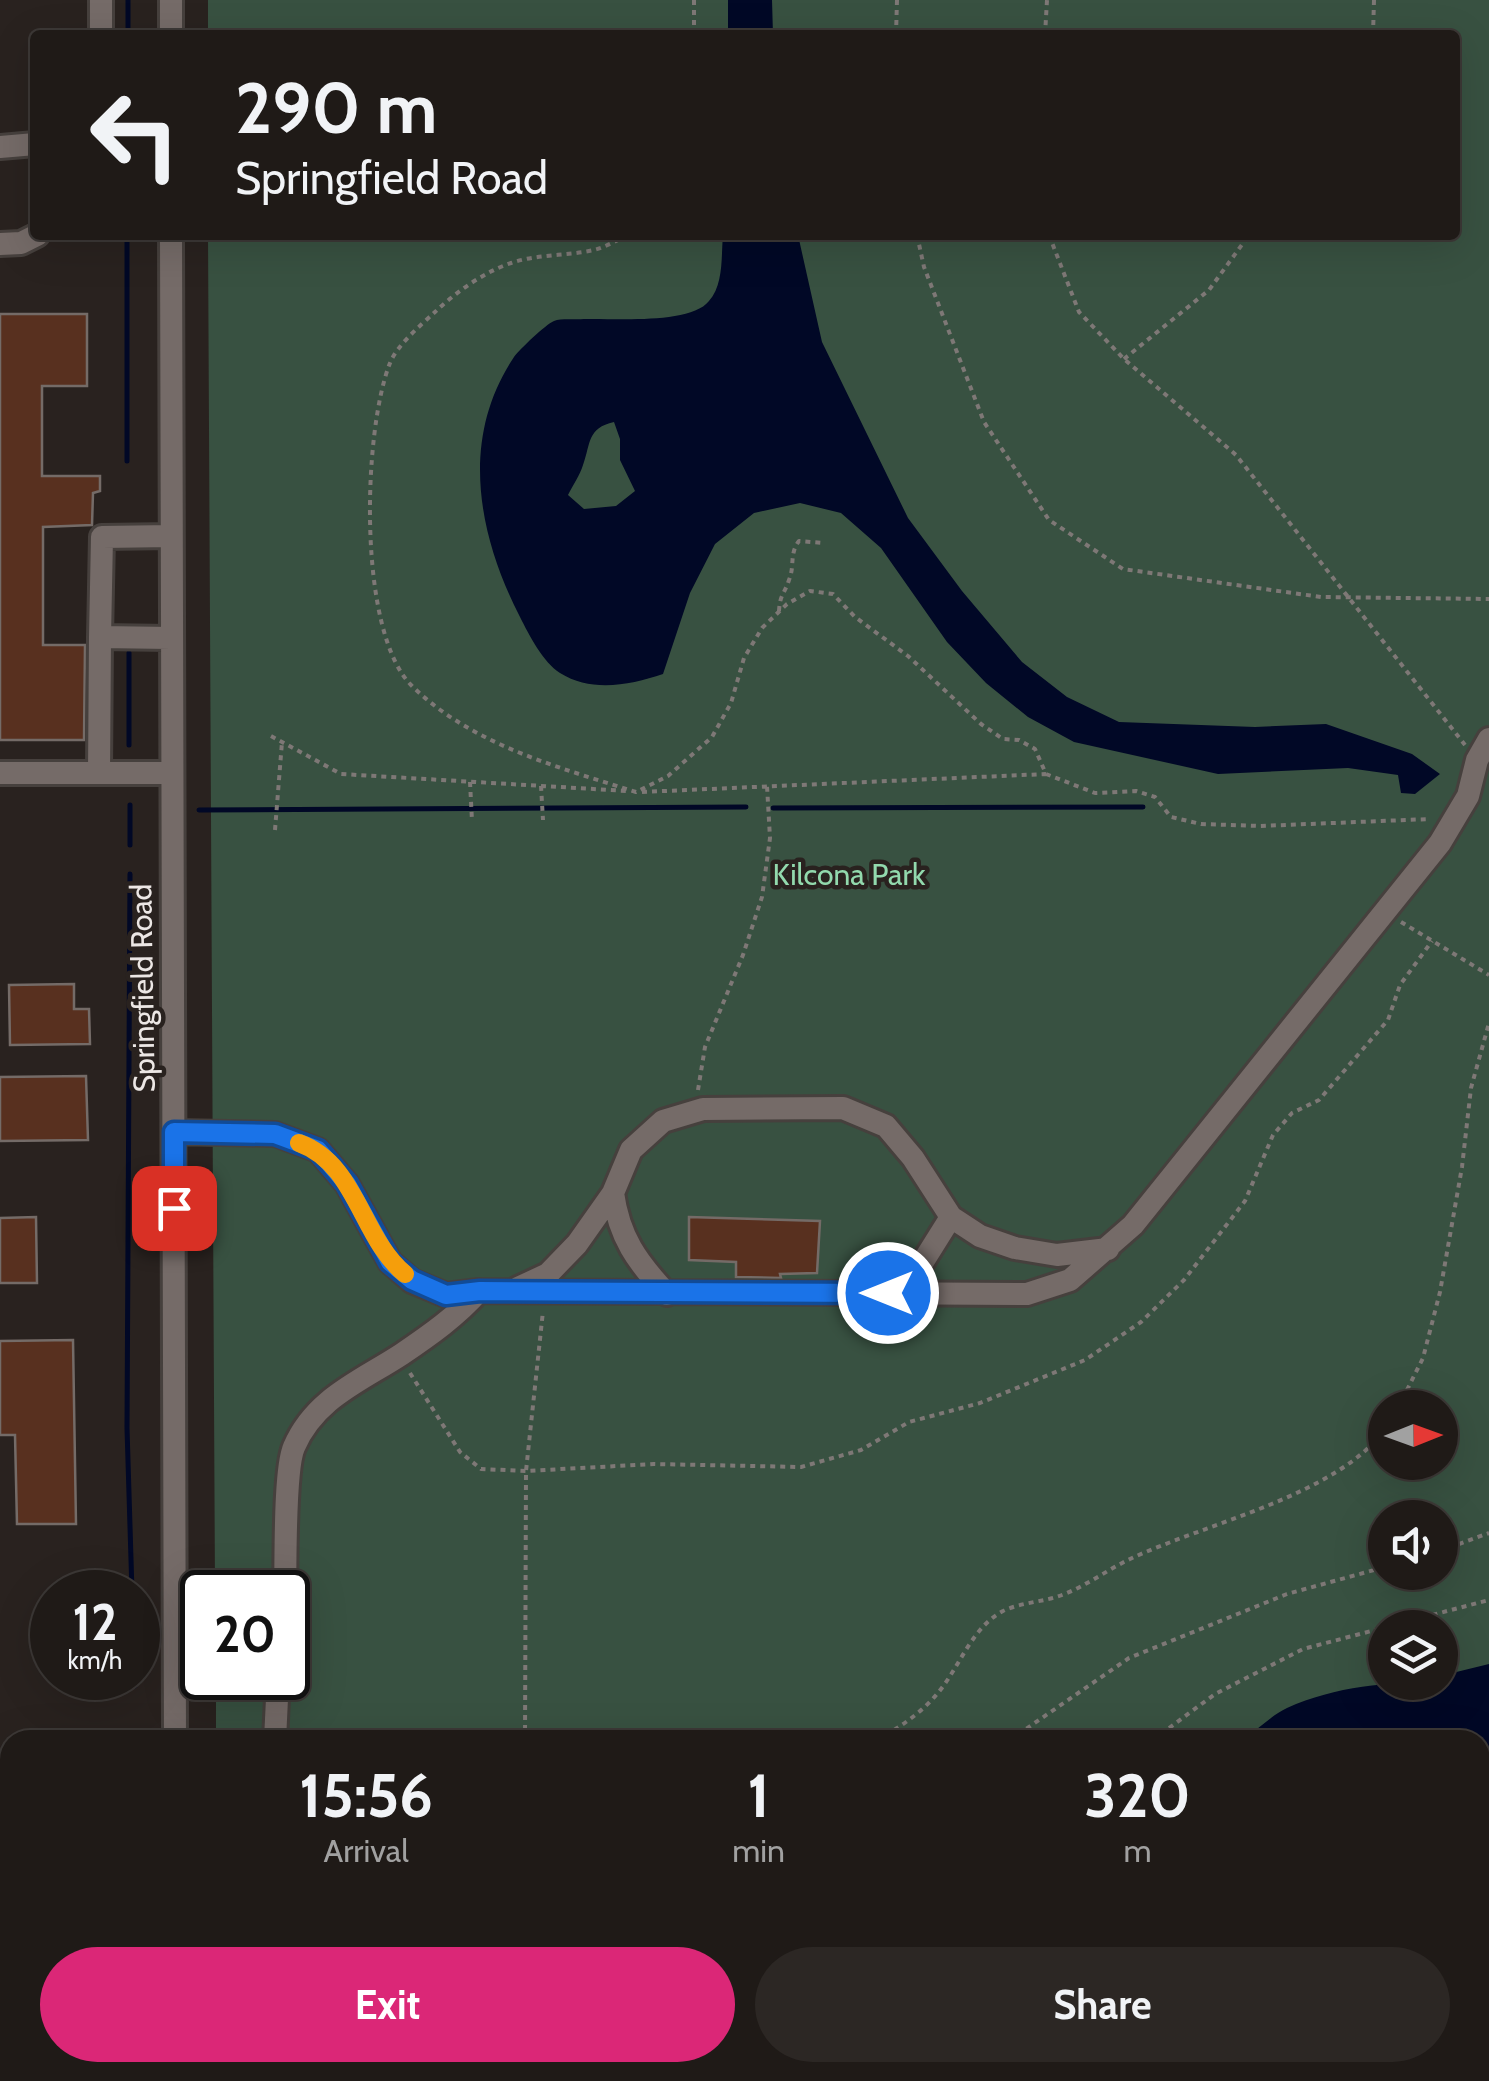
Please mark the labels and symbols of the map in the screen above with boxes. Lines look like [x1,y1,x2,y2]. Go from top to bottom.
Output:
park label: Kilcona Park [773,856,926,893]
street label: Springfield Road [122,883,163,1093]
pin [132,1166,217,1251]
position arrow [836,1241,940,1345]
north arrow [1368,1390,1458,1480]
speed limit sign: 20 [180,1570,310,1700]

